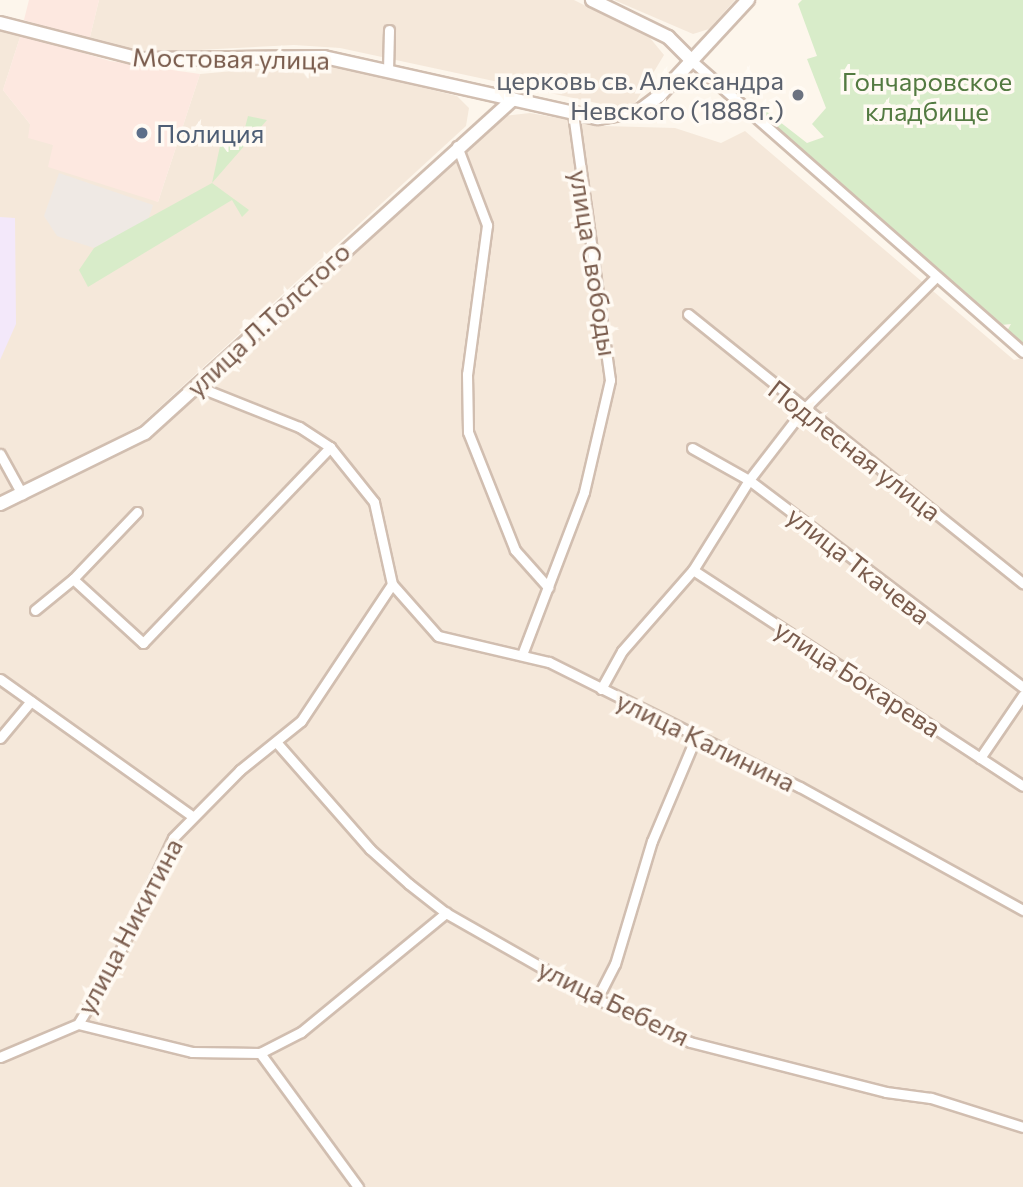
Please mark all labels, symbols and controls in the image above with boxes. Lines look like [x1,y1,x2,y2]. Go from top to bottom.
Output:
street label: Мостовая улица [132,41,330,75]
place label: церковь св. Александра Невского (1888г.) [496,64,784,126]
park label: Гончаровское кладбище [842,65,1012,126]
marker: церковь св. Александра Невского (1888г.) [790,87,806,103]
place label: Полиция [156,117,264,149]
marker: Полиция [134,125,150,141]
street label: улица Свободы [564,168,624,358]
street label: улица Л.Толстого [180,235,356,403]
street label: Подлесная улица [763,373,947,527]
street label: улица Ткачева [781,500,937,630]
street label: улица Бокарева [769,613,947,743]
street label: улица Калинина [612,684,800,798]
street label: улица Никитина [70,833,188,1019]
street label: улица Бебеля [533,952,695,1052]

